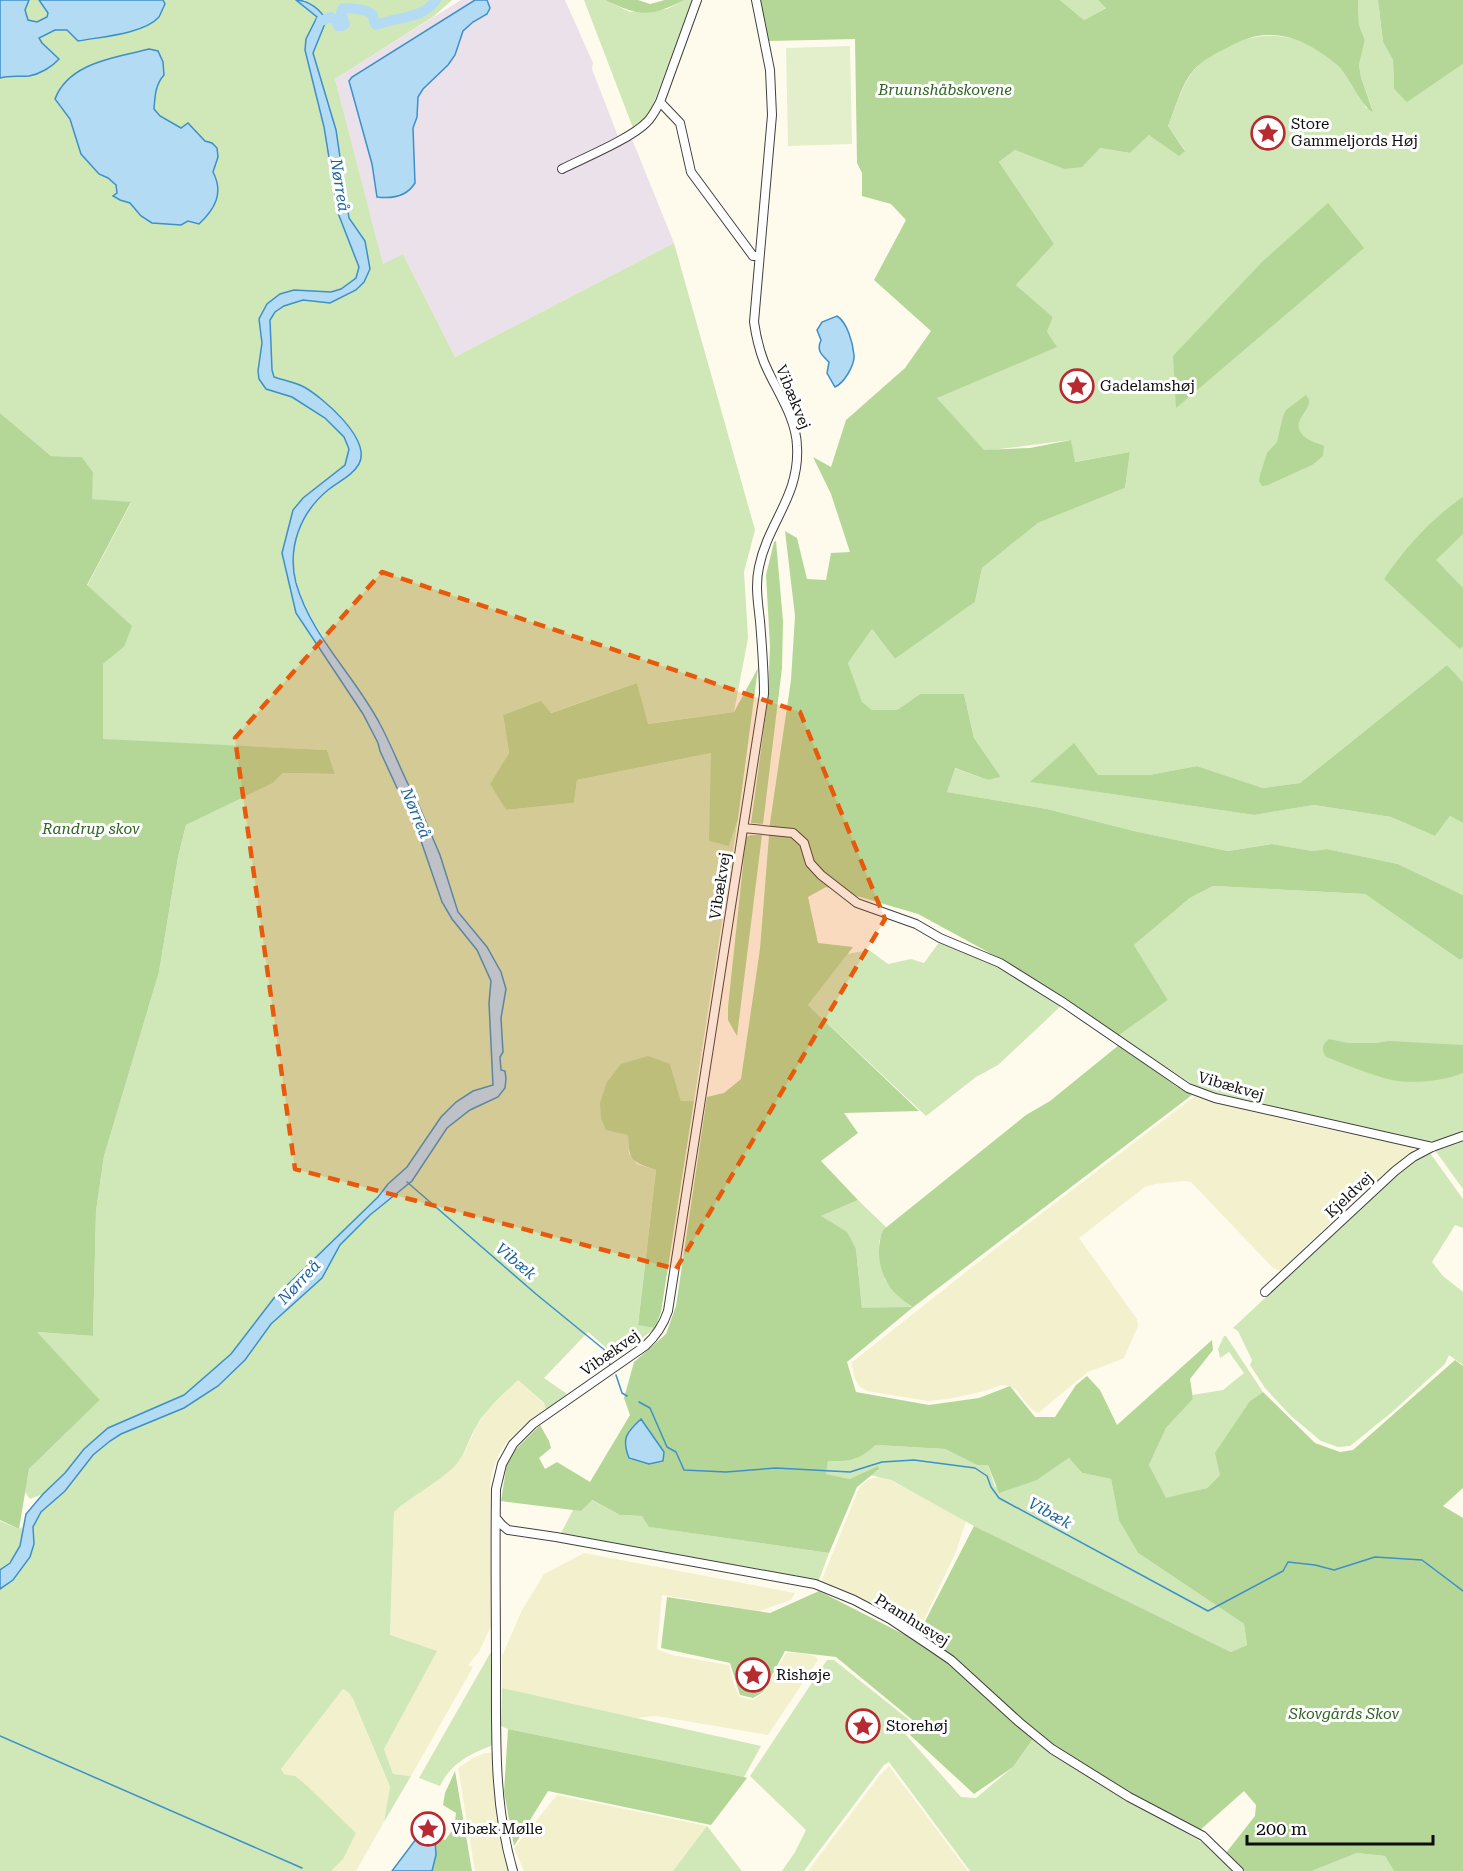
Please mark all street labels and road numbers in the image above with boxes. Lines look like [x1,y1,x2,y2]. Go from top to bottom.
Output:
street label: Vibækvej [772,362,814,432]
street label: Vibækvej [706,851,734,921]
street label: Vibækvej [1196,1068,1266,1104]
street label: Kjeldvej [1321,1168,1377,1222]
street label: Vibækvej [577,1326,643,1380]
street label: Pramhusvej [872,1590,952,1650]

